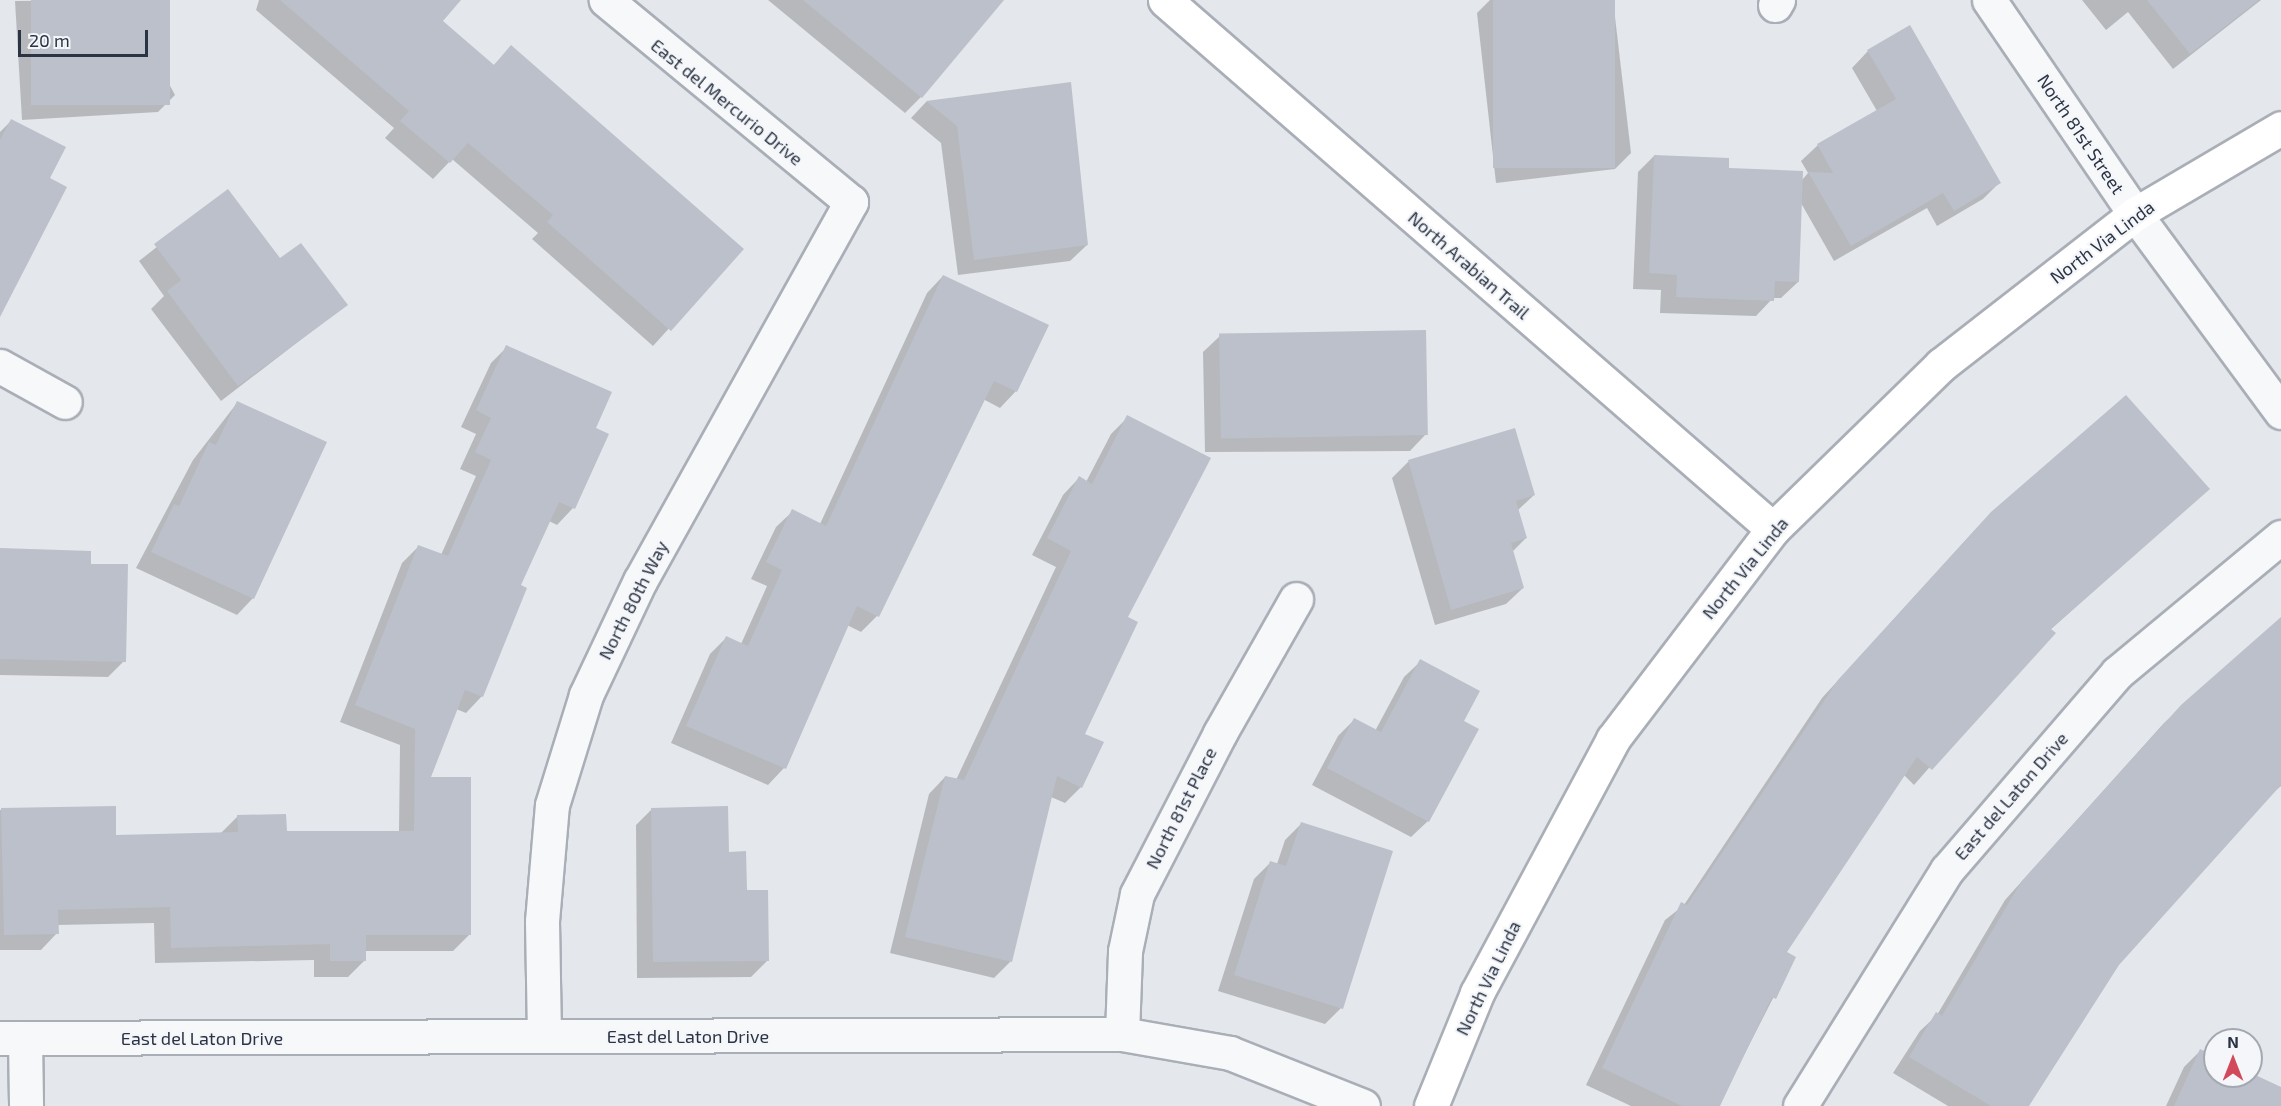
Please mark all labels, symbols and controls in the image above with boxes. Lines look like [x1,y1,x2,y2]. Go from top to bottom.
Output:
scale bar [21,18,152,56]
text: 20 m [29,29,70,51]
street label: East del Mercurio Drive [647,34,807,170]
street label: North 81st Street [2033,70,2129,198]
street label: North Via Linda [2046,196,2158,288]
street label: North Arabian Trail [1404,206,1534,324]
street label: North Via Linda [1697,513,1793,623]
street label: North 80th Way [594,537,672,663]
street label: East del Laton Drive [1949,728,2073,864]
street label: North 81st Place [1141,744,1221,872]
street label: North Via Linda [1451,917,1525,1039]
street label: East del Laton Drive [607,1025,769,1047]
street label: East del Laton Drive [121,1027,283,1049]
north arrow [2203,1028,2263,1088]
text: N [2227,1032,2239,1051]

